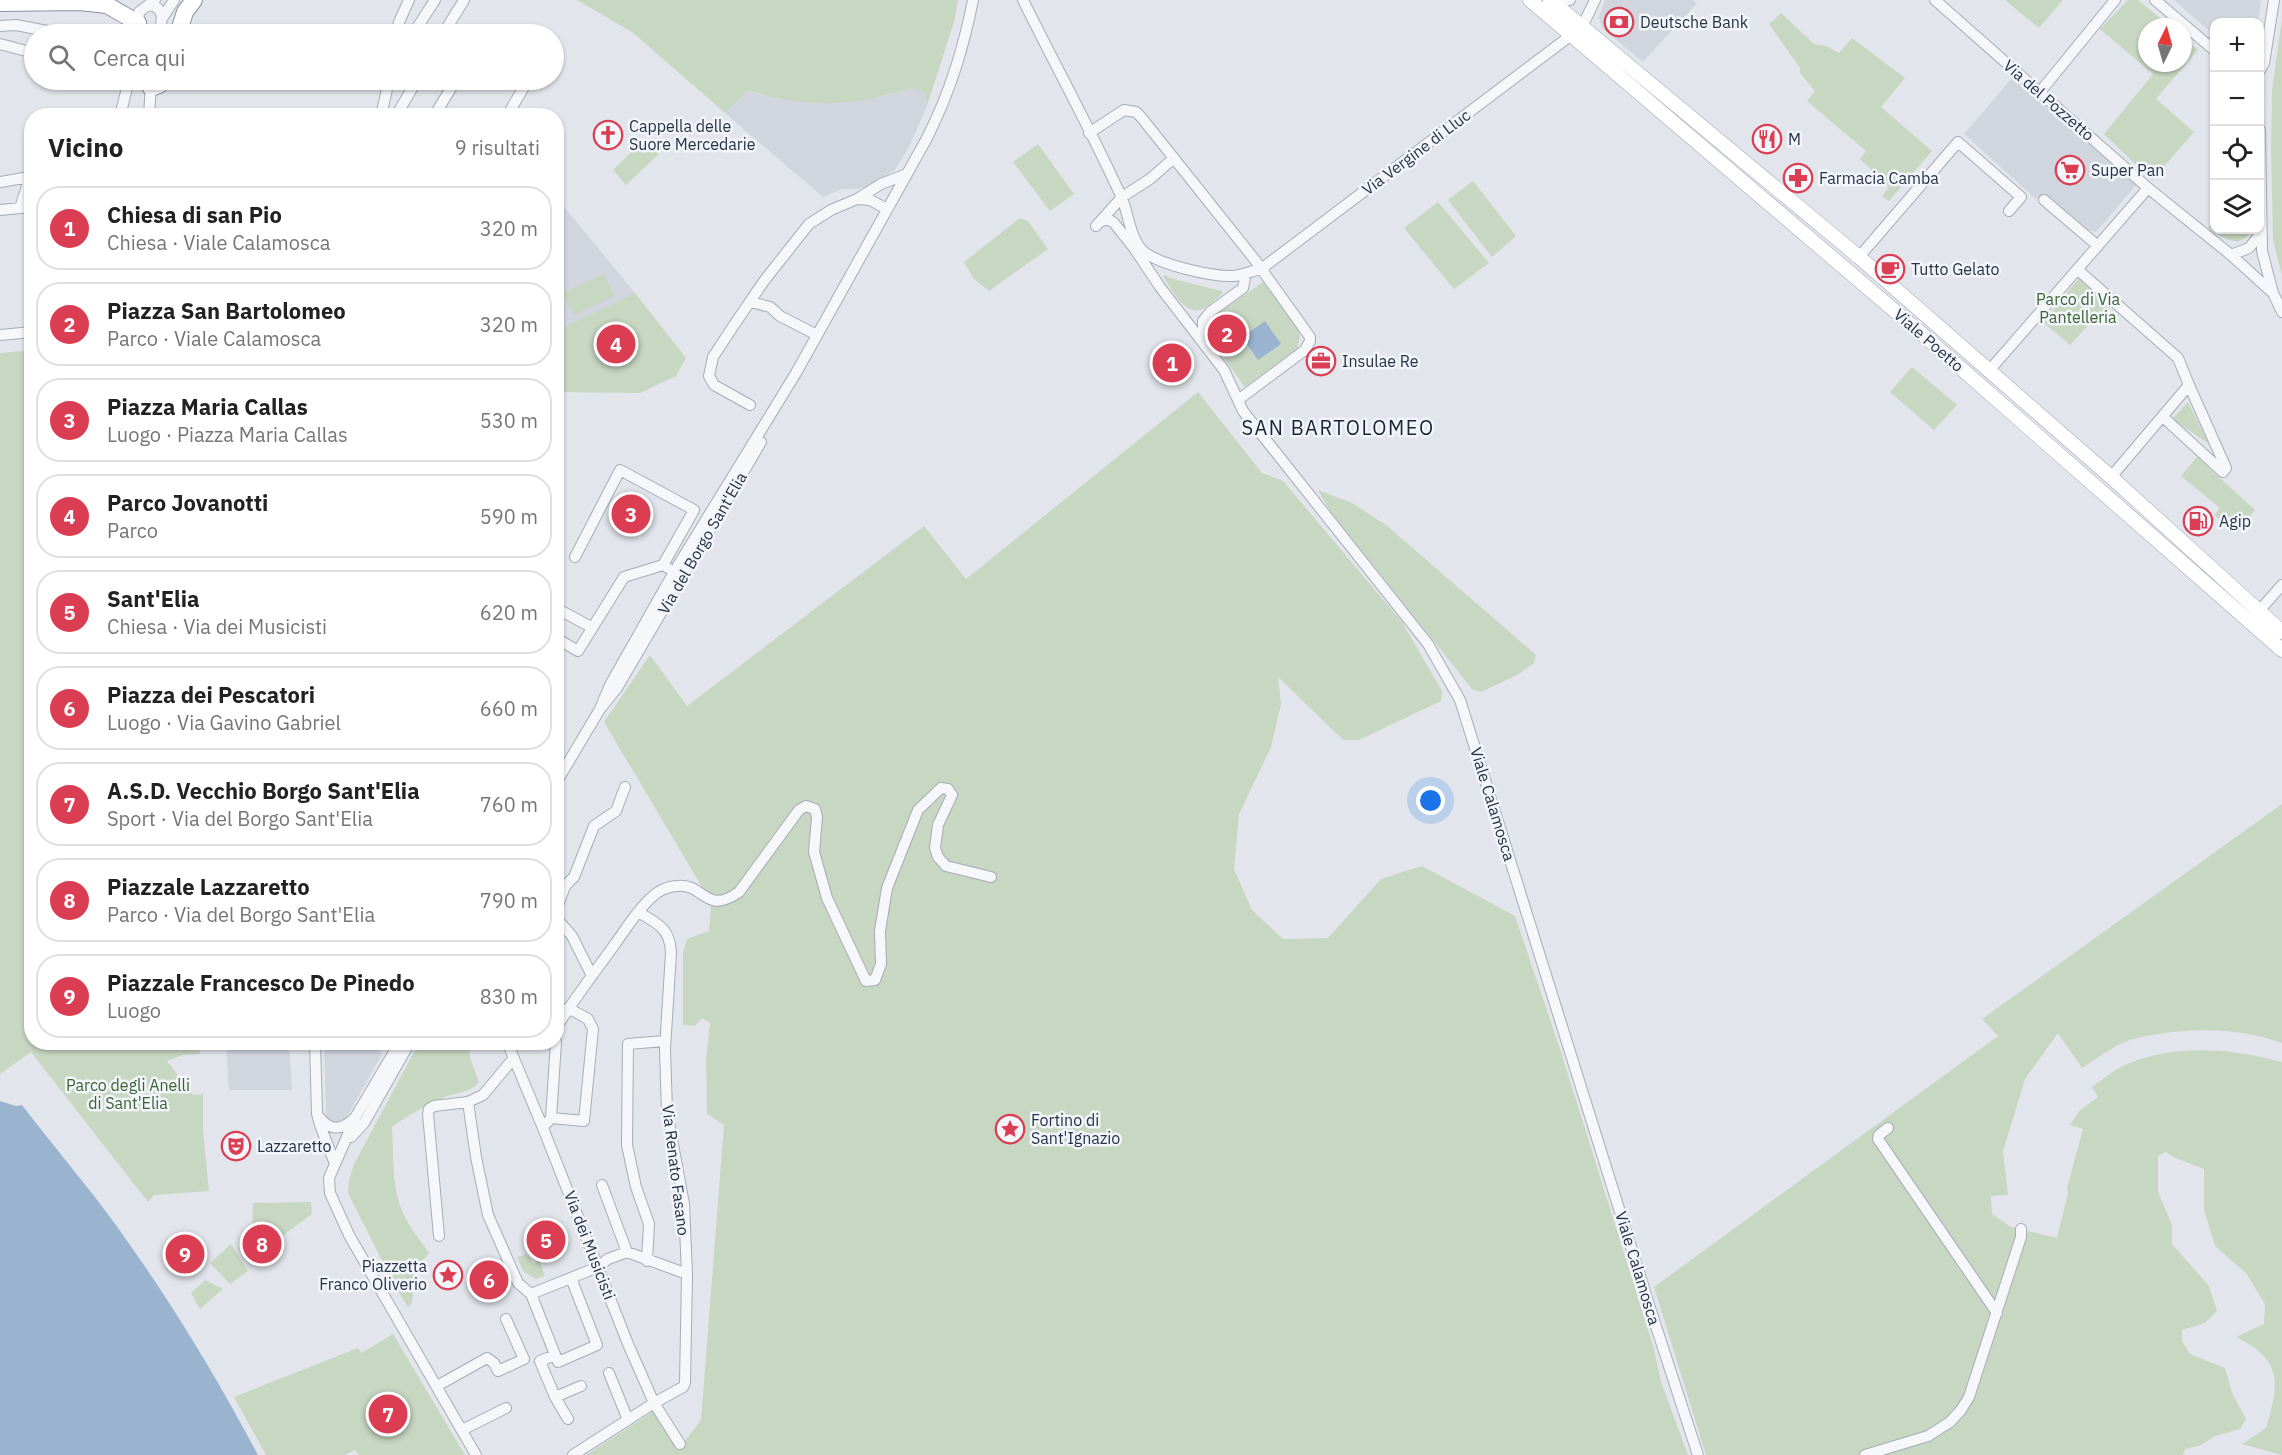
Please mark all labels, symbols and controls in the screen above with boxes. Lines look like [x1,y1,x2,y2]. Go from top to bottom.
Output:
bank icon: Deutsche Bank [1603,6,1635,38]
place label: Deutsche Bank [1640,12,1749,32]
north arrow [2138,18,2192,72]
map controls [2210,18,2264,234]
button: + [2210,18,2264,72]
search box [24,24,564,90]
icon: search [45,41,78,74]
text: Cerca qui [93,43,185,72]
street label: Via del Pozzetto [1999,55,2099,145]
button: − [2210,72,2264,126]
street label: Via Vergine di Lluc [1358,105,1474,199]
place label: Cappella delle Suore Mercedarie [629,116,756,154]
church icon: Cappella delle Suore Mercedarie [592,119,624,151]
restaurant icon: M [1751,123,1783,155]
button: locate [2210,126,2264,180]
place label: M [1788,129,1801,149]
text: Vicino [48,130,123,164]
text: 9 risultati [455,134,540,161]
supermarket icon: Super Pan [2054,154,2086,186]
place label: Super Pan [2091,160,2164,180]
pharmacy icon: Farmacia Camba [1782,162,1814,194]
place label: Farmacia Camba [1819,168,1939,188]
button: layers [2210,180,2264,234]
text: Chiesa di san Pio [107,200,282,229]
text: 1 [64,215,76,242]
text: 320 m [480,215,538,242]
text: Chiesa · Viale Calamosca [107,229,331,256]
cafe icon: Tutto Gelato [1874,253,1906,285]
place label: Tutto Gelato [1911,259,2000,279]
park label: Parco di Via Pantelleria [2036,289,2120,327]
text: Piazza San Bartolomeo [107,296,346,325]
street label: Viale Poetto [1890,304,1968,376]
text: 2 [64,311,76,338]
text: 320 m [480,311,538,338]
pin: 2 [1208,312,1246,356]
pin: 4 [596,322,636,366]
text: Parco · Viale Calamosca [107,325,321,352]
pin: 1 [1152,340,1192,386]
office icon: Insulae Re [1305,345,1337,377]
place label: Insulae Re [1342,351,1419,371]
text: Piazza Maria Callas [107,392,308,421]
text: 3 [64,407,76,434]
text: 530 m [480,407,538,434]
district label: SAN BARTOLOMEO [1241,414,1435,441]
text: Luogo · Piazza Maria Callas [107,421,348,448]
street label: Via del Borgo Sant'Elia [653,468,751,618]
text: Parco Jovanotti [107,488,268,517]
pin: 3 [612,492,650,536]
text: 4 [64,503,76,530]
text: 590 m [480,503,538,530]
fuel station icon: Agip [2182,505,2214,537]
place label: Agip [2219,511,2251,531]
text: Parco [107,517,158,544]
text: Sant'Elia [107,584,200,613]
text: 5 [64,599,76,626]
text: 620 m [480,599,538,626]
text: Chiesa · Via dei Musicisti [107,613,327,640]
text: Piazza dei Pescatori [107,680,315,709]
text: 6 [64,695,76,722]
text: 660 m [480,695,538,722]
text: Luogo · Via Gavino Gabriel [107,709,341,736]
street label: Viale Calamosca [1466,745,1520,864]
text: A.S.D. Vecchio Borgo Sant'Elia [107,776,420,805]
your location [1416,786,1445,815]
text: 7 [64,791,76,818]
text: 760 m [480,791,538,818]
text: Sport · Via del Borgo Sant'Elia [107,805,373,832]
text: Piazzale Lazzaretto [107,872,310,901]
text: 8 [64,887,76,914]
text: 790 m [480,887,538,914]
text: Parco · Via del Borgo Sant'Elia [107,901,375,928]
text: Piazzale Francesco De Pinedo [107,968,415,997]
text: 9 [64,983,76,1010]
text: 830 m [480,983,538,1010]
text: Luogo [107,997,161,1024]
park label: Parco degli Anelli di Sant'Elia [66,1075,190,1113]
street label: Via Renato Fasano [658,1103,694,1237]
place label: Fortino di Sant'Ignazio [1031,1110,1120,1148]
place icon: Fortino di Sant'Ignazio [994,1113,1026,1145]
theatre icon: Lazzaretto [220,1130,252,1162]
place label: Lazzaretto [257,1136,332,1156]
street label: Via dei Musicisti [560,1188,620,1302]
street label: Viale Calamosca [1611,1209,1665,1328]
pin: 5 [526,1218,566,1262]
pin: 8 [242,1222,282,1266]
pin: 9 [166,1232,204,1276]
place label: Piazzetta Franco Oliverio [319,1256,427,1294]
pin: 6 [470,1258,508,1302]
place icon: Piazzetta Franco Oliverio [432,1259,464,1291]
pin: 7 [368,1392,408,1436]

